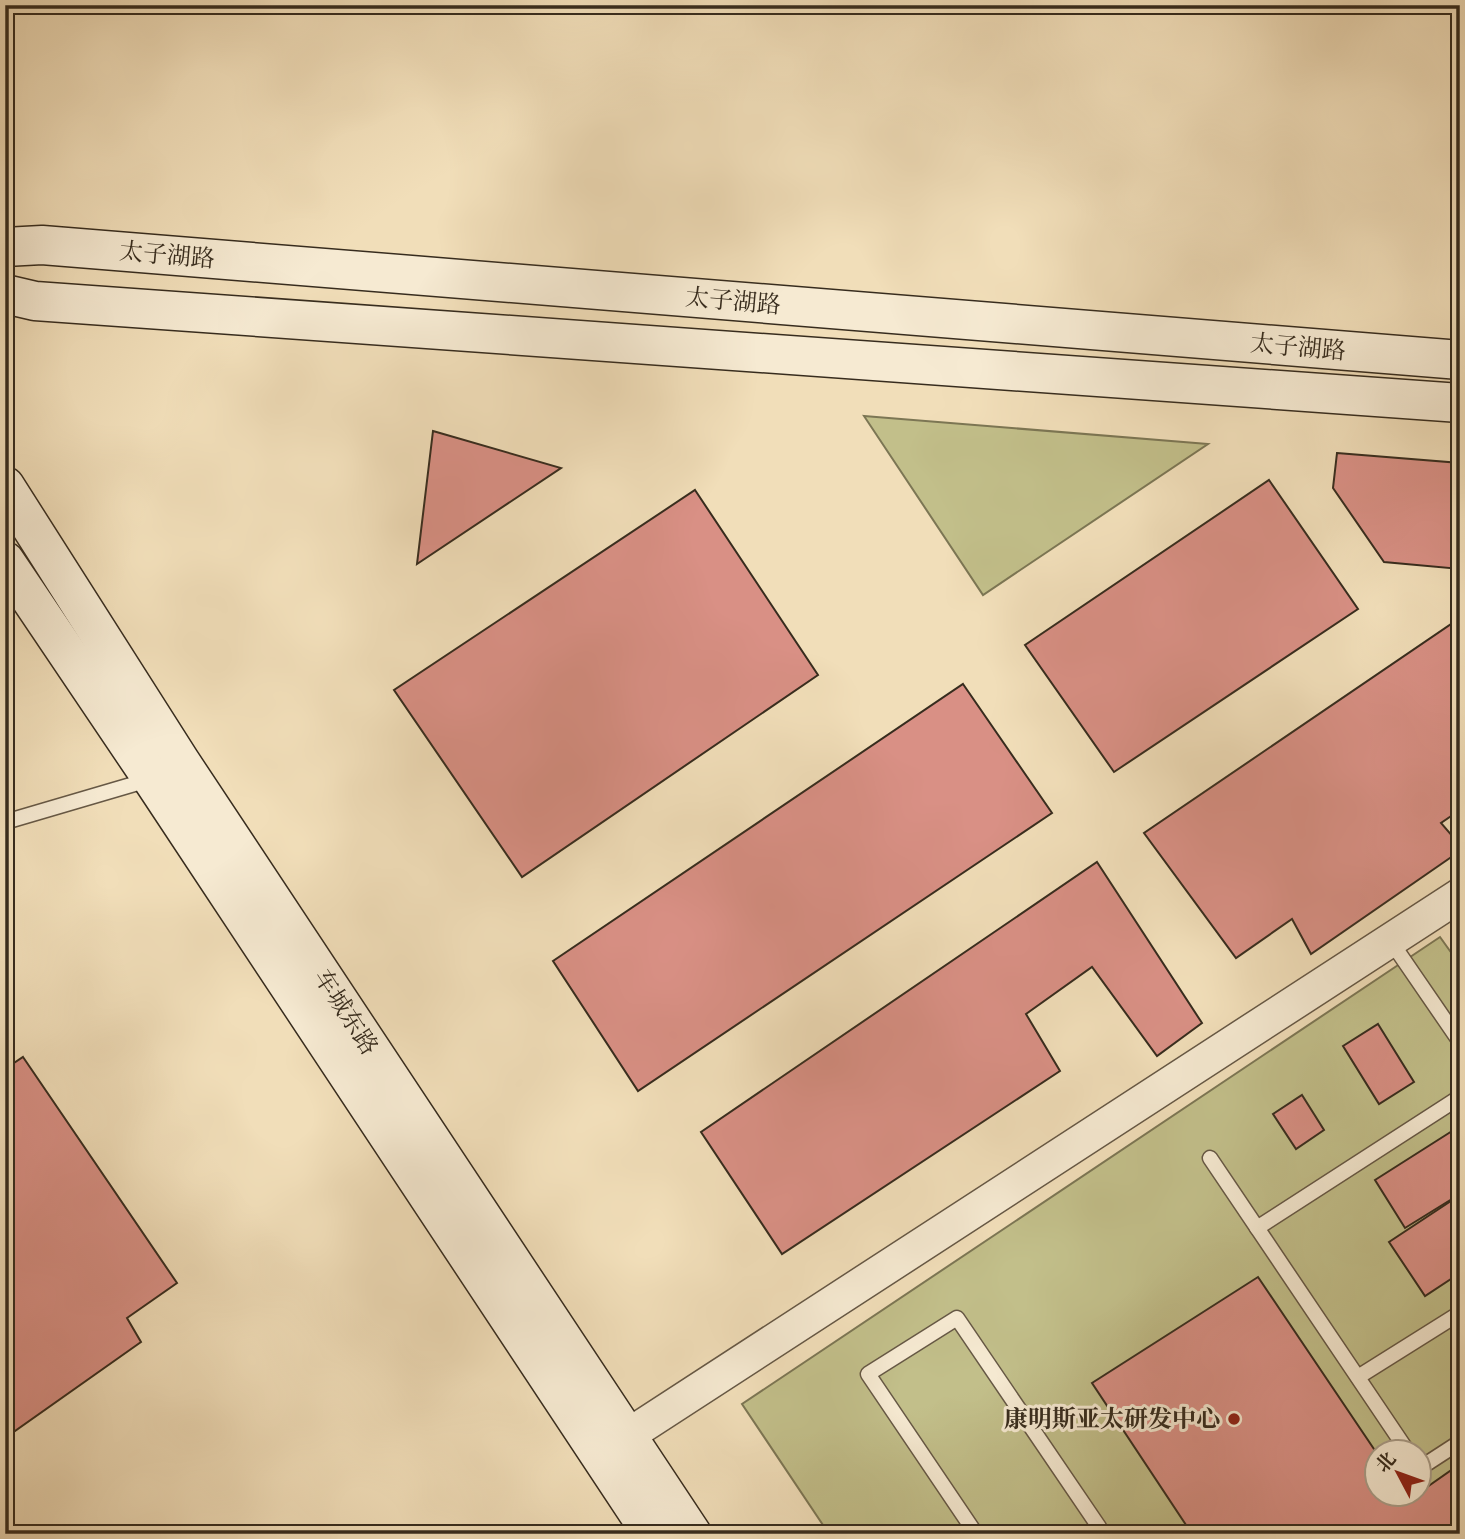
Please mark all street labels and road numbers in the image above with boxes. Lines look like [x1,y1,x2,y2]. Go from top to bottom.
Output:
street label: 太子湖路 [118,237,216,275]
street label: 太子湖路 [684,283,782,321]
street label: 太子湖路 [1249,329,1347,367]
street label: 车城东路 [306,964,384,1061]

